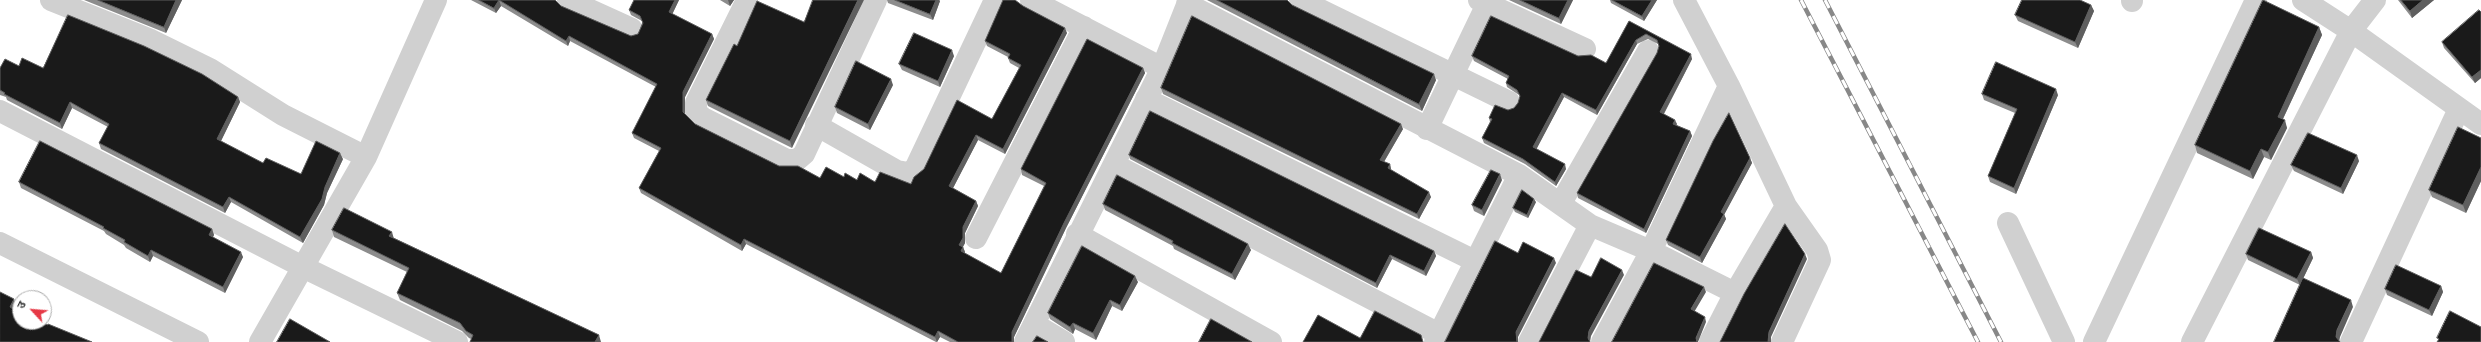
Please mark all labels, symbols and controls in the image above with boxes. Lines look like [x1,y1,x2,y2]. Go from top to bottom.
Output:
north arrow [12,290,52,330]
text: उ [14,299,29,311]

